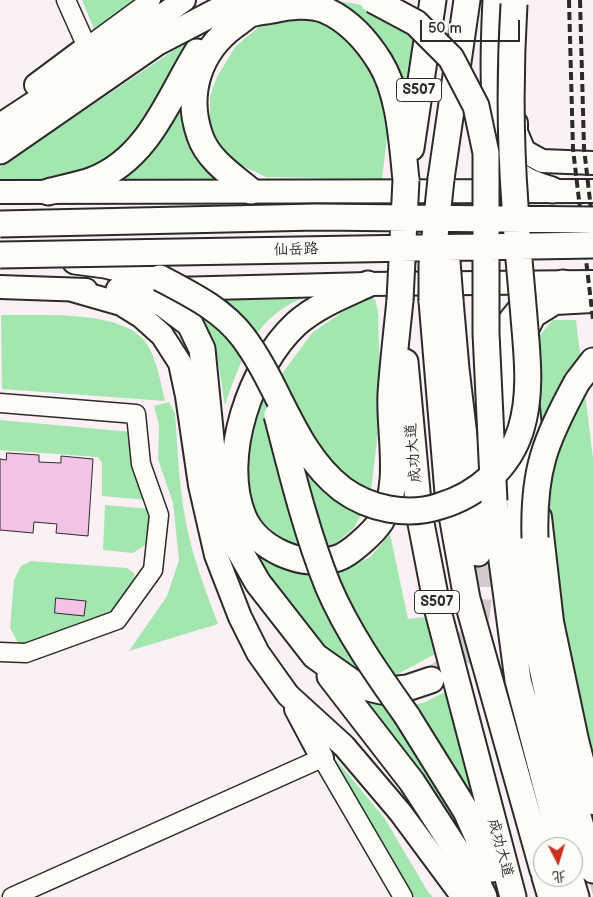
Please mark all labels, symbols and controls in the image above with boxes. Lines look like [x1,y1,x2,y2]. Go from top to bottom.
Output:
scale bar [423,10,523,42]
text: 50 m [428,19,462,38]
road number: S507 [396,78,442,102]
street label: 仙岳路 [273,241,319,259]
street label: 成功大道 [402,422,426,484]
road number: S507 [414,590,460,614]
street label: 成功大道 [484,817,516,879]
north arrow [533,837,583,887]
text: 北 [552,867,567,886]

